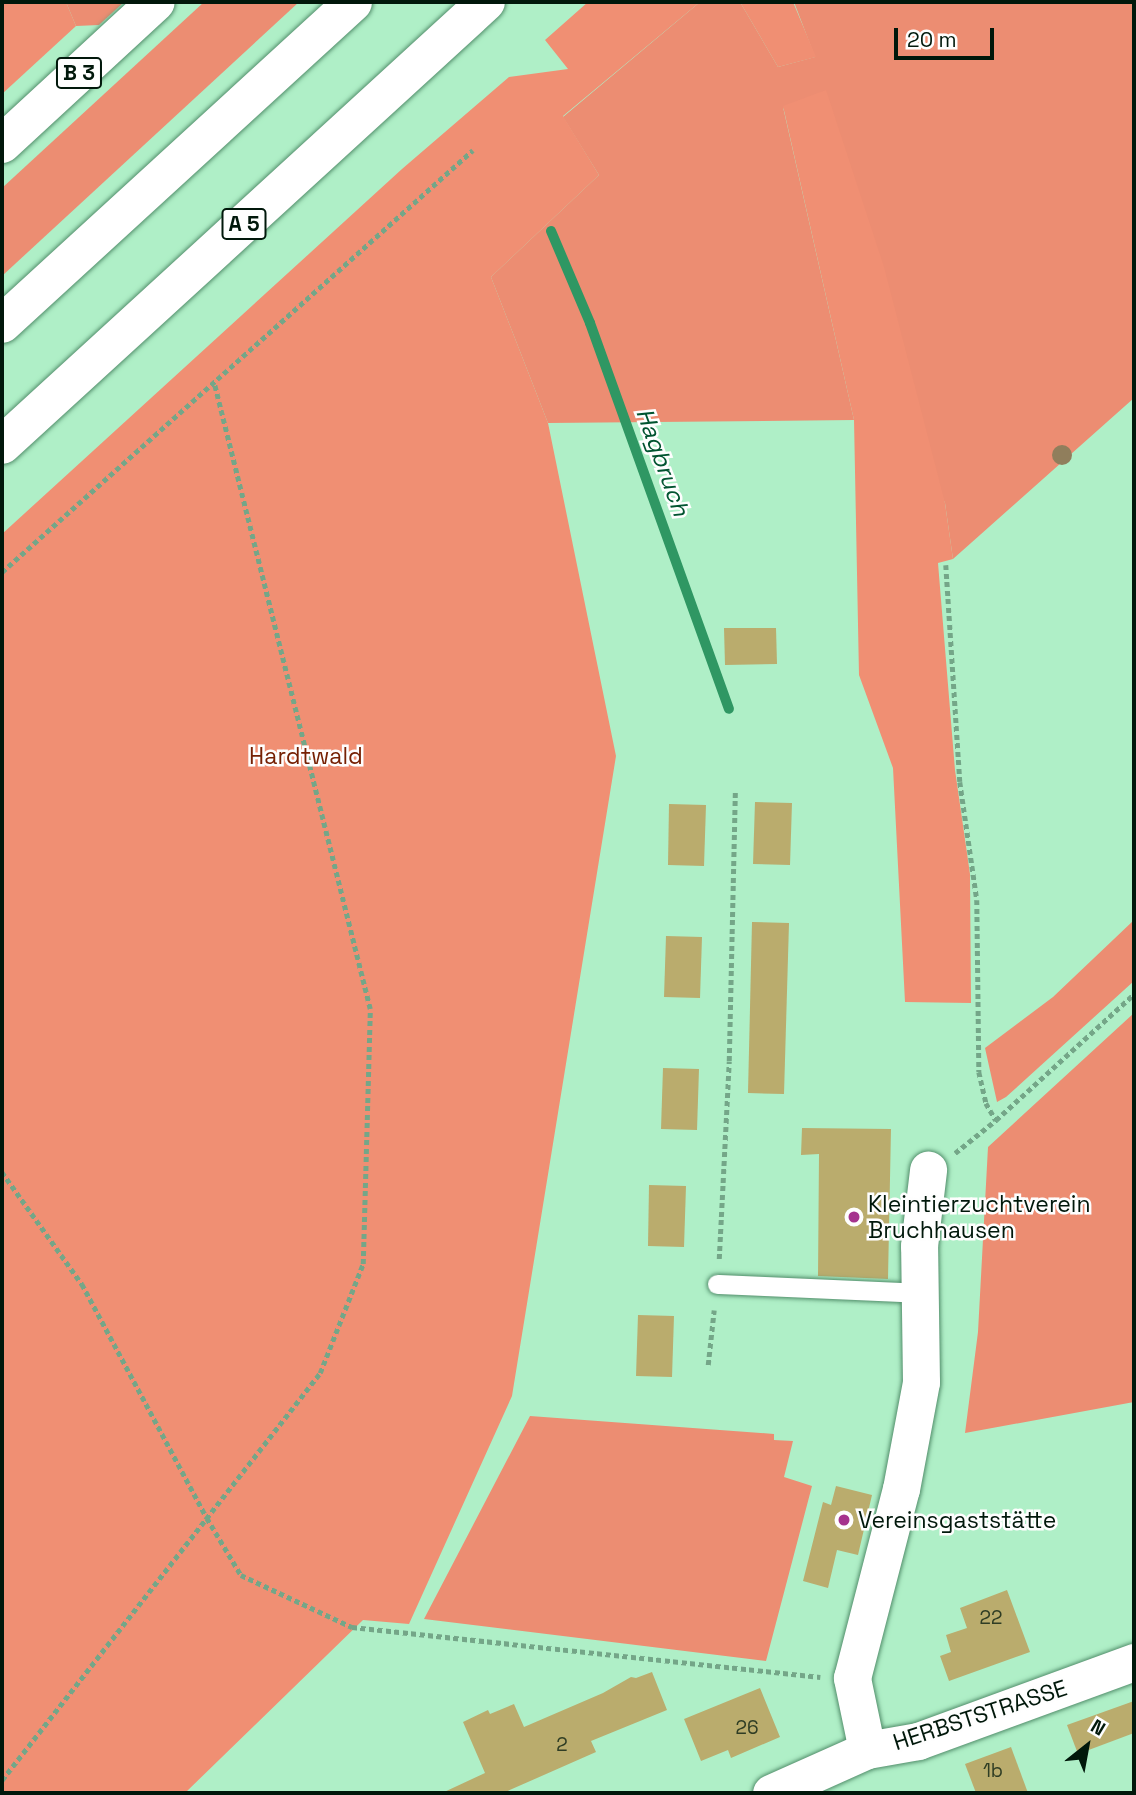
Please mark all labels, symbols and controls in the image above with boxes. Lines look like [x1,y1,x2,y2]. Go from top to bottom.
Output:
scale bar [898,14,998,58]
text: 20 m [907,26,957,53]
road number: B 3 [55,56,104,90]
road number: A 5 [221,206,267,242]
water label: Hagbruch [630,404,696,520]
park label: Hardtwald [249,742,363,770]
place label: Kleintierzuchtverein Bruchhausen [868,1190,1091,1244]
marker: Kleintierzuchtverein Bruchhausen [846,1209,862,1225]
place label: Vereinsgaststätte [858,1506,1056,1534]
marker: Vereinsgaststätte [836,1512,852,1528]
house number: 22 [980,1607,1002,1629]
street label: HERBSTSTRASSE [890,1674,1070,1756]
north arrow [1052,1711,1122,1781]
text: N [1086,1714,1110,1742]
house number: 26 [735,1717,759,1739]
house number: 2 [556,1734,568,1756]
house number: 1b [983,1760,1003,1782]

